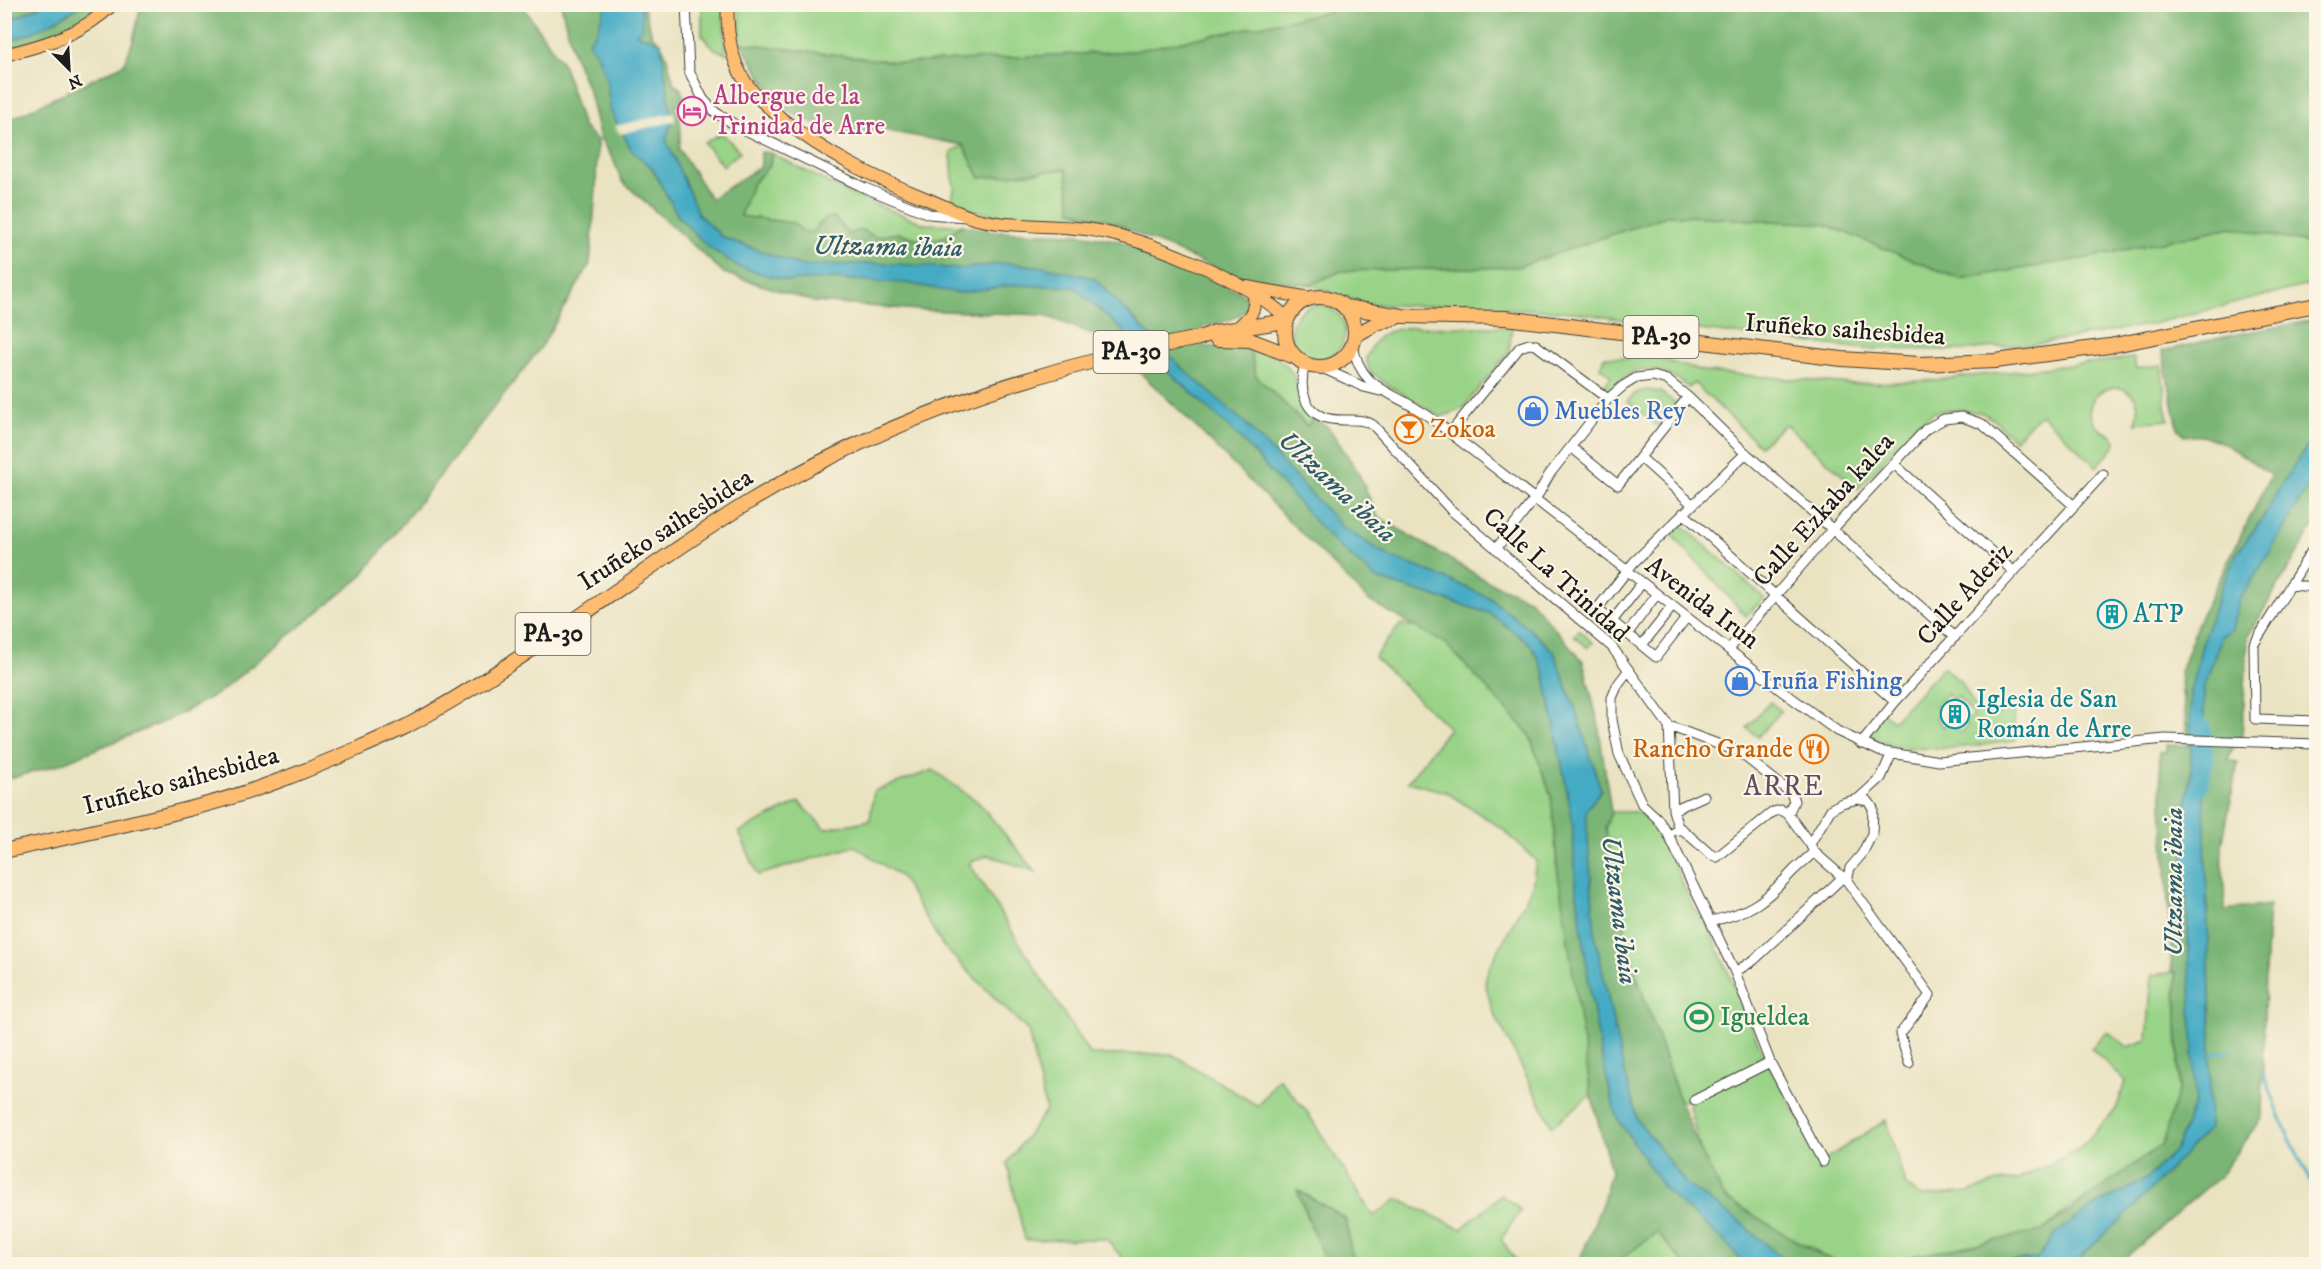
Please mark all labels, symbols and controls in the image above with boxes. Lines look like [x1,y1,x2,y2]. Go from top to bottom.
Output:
north arrow [39,39,99,99]
text: N [65,70,85,94]
place label: Albergue de la Trinidad de Arre [713,80,885,143]
hotel icon: Albergue de la Trinidad de Arre [676,95,708,127]
water label: Ultzama ibaia [813,229,963,265]
street label: Iruñeko saihesbidea [1744,307,1946,353]
road number: PA-30 [1624,316,1698,358]
road number: PA-30 [1094,331,1168,373]
shop icon: Muebles Rey [1517,395,1549,427]
place label: Muebles Rey [1554,395,1686,428]
bar icon: Zokoa [1393,413,1425,445]
place label: Zokoa [1430,413,1496,446]
water label: Ultzama ibaia [1271,424,1403,550]
street label: Calle Ezkaba kalea [1746,426,1902,594]
street label: Iruñeko saihesbidea [573,461,759,599]
street label: Calle La Trinidad [1476,500,1636,650]
street label: Calle Aderiz [1910,535,2020,653]
street label: Avenida Irun [1638,549,1766,657]
building icon: ATP [2096,598,2128,630]
place label: ATP [2133,598,2184,631]
road number: PA-30 [516,613,590,655]
shop icon: Iruña Fishing [1724,665,1756,697]
place label: Iruña Fishing [1761,665,1902,698]
place label: Iglesia de San Román de Arre [1976,683,2132,746]
building icon: Iglesia de San Román de Arre [1939,698,1971,730]
place label: Rancho Grande [1632,733,1793,766]
restaurant icon: Rancho Grande [1798,733,1830,765]
street label: Iruñeko saihesbidea [80,739,282,823]
district label: ARRE [1744,769,1824,804]
water label: Ultzama ibaia [2157,807,2191,957]
water label: Ultzama ibaia [1593,834,1645,986]
sports icon: Igueldea [1683,1001,1715,1033]
place label: Igueldea [1720,1001,1809,1034]

